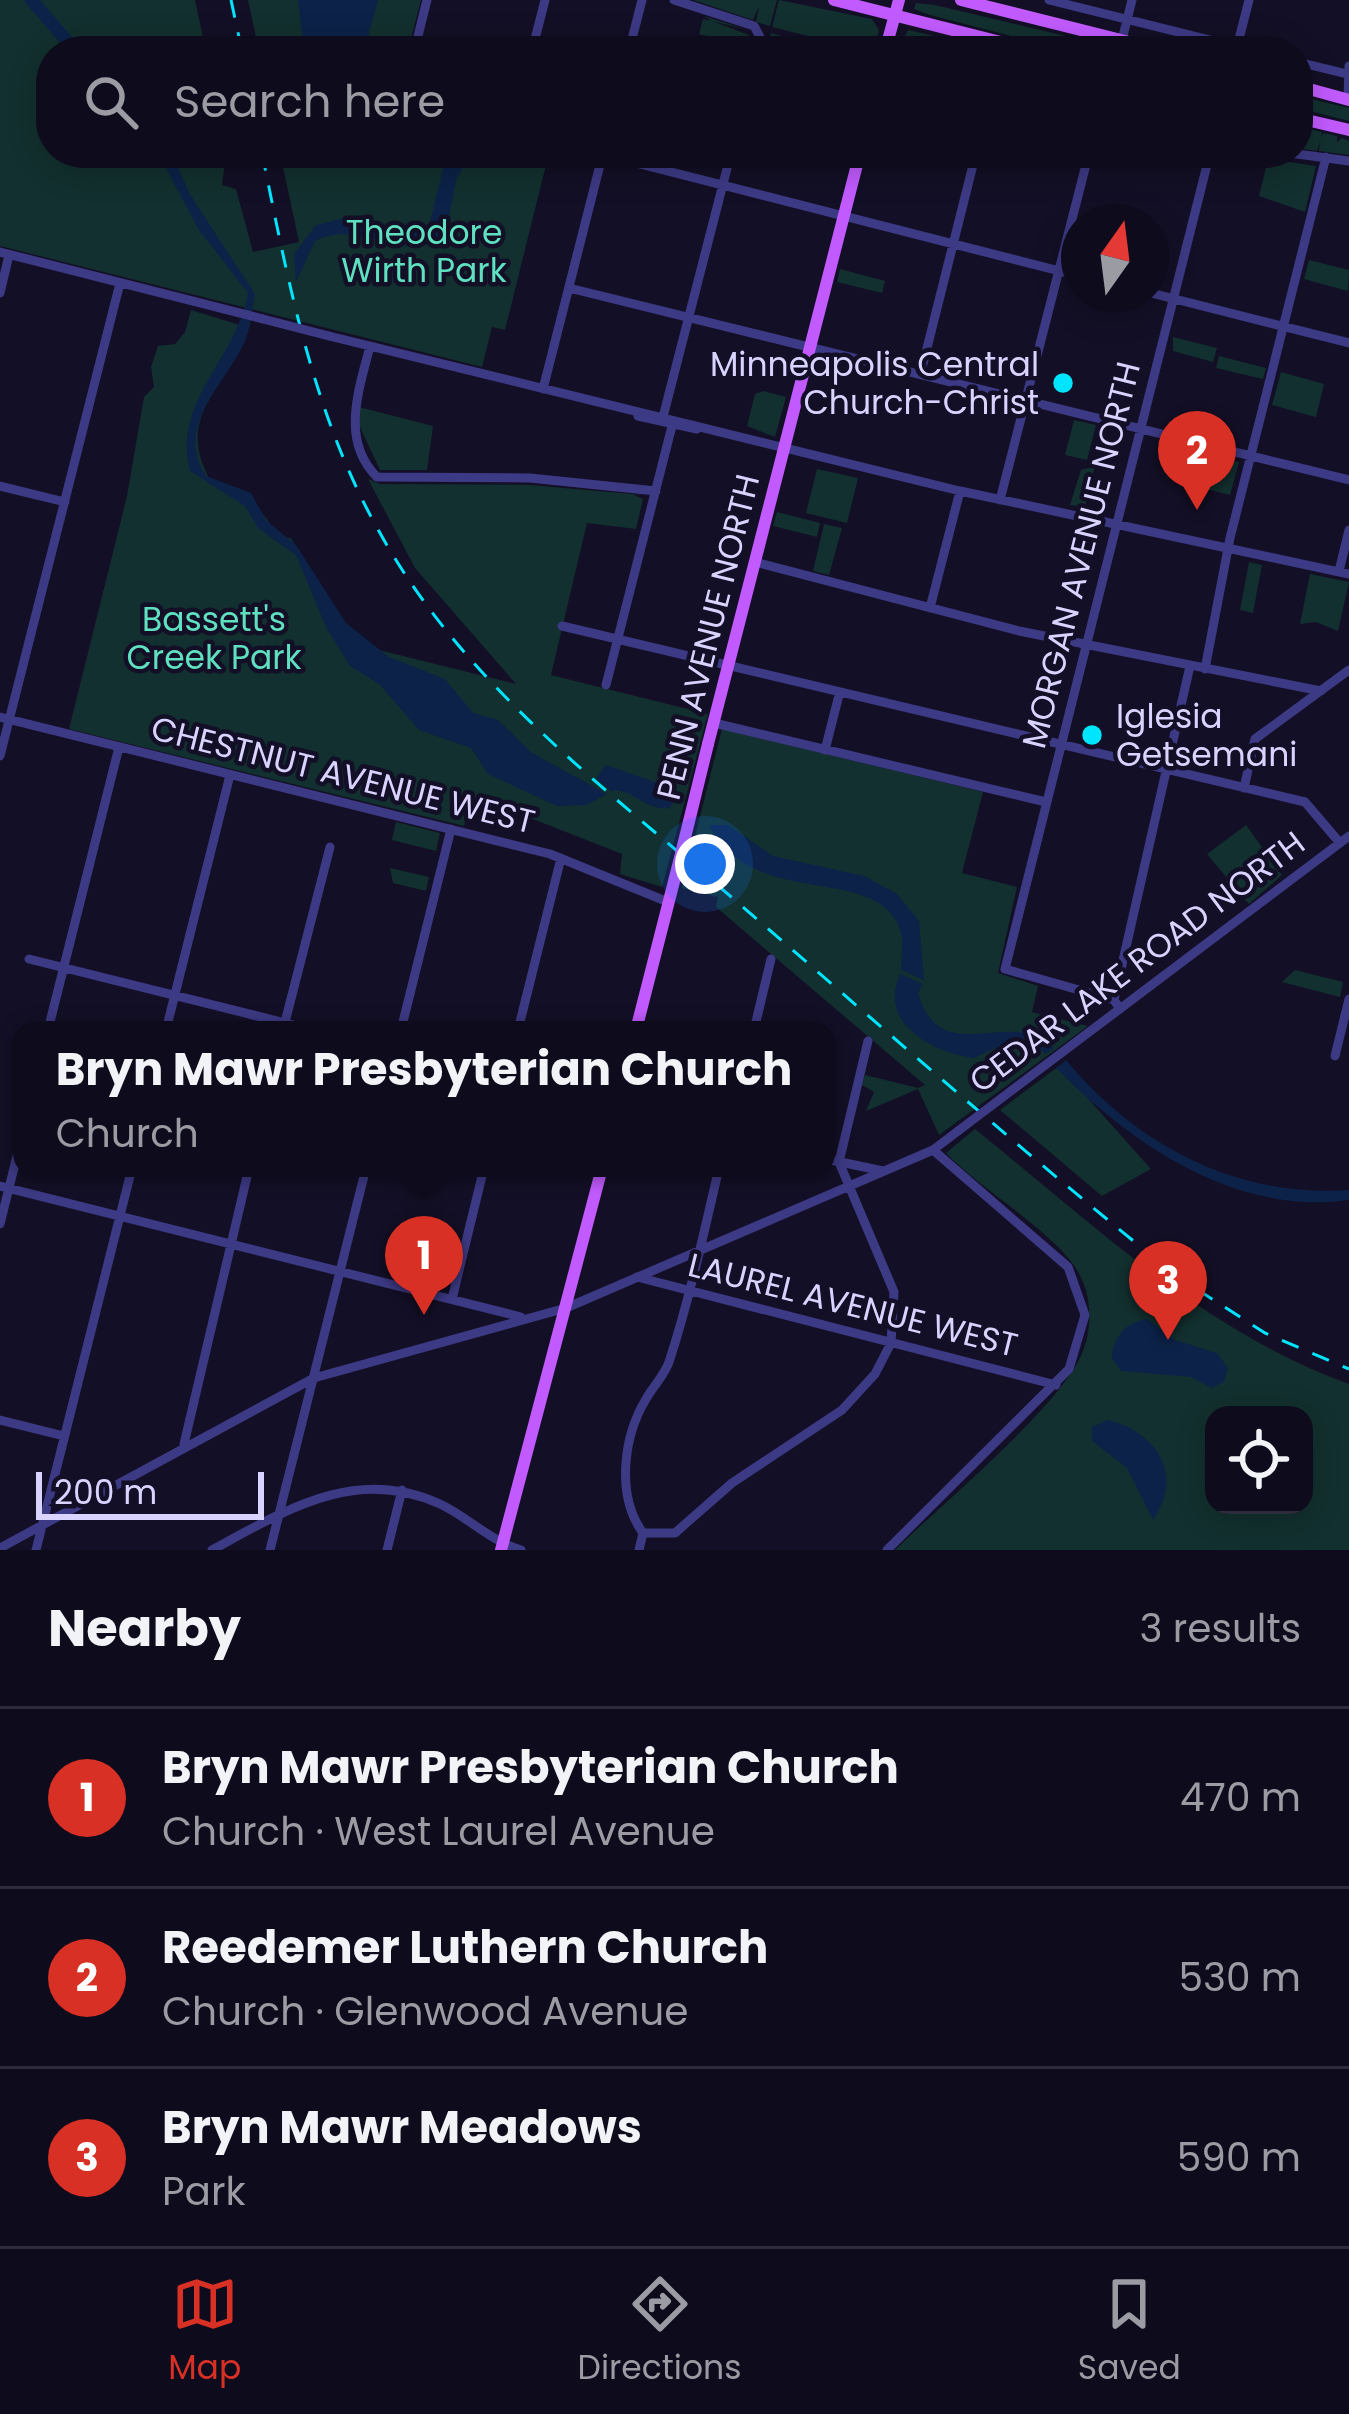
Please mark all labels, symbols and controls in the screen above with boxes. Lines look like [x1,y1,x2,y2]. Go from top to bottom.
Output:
search box [36,36,1313,168]
icon: search [78,69,144,135]
text: Search here [174,70,445,133]
north arrow [1061,204,1169,312]
park label: Theodore Wirth Park [341,209,507,294]
place label: Minneapolis Central Church-Christ [710,341,1039,426]
street label: MORGAN AVENUE NORTH [1010,357,1152,753]
marker: Minneapolis Central Church-Christ [1050,370,1076,396]
pin: 2 [1158,411,1236,510]
street label: PENN AVENUE NORTH [645,469,771,805]
park label: Bassett's Creek Park [126,596,302,681]
place label: Iglesia Getsemani [1116,693,1297,778]
street label: CHESTNUT AVENUE WEST [146,705,540,845]
marker: Iglesia Getsemani [1079,722,1105,748]
street label: CEDAR LAKE ROAD NORTH [959,820,1315,1104]
your location [675,834,735,894]
popup [13,1021,835,1177]
text: Bryn Mawr Presbyterian Church [56,1038,792,1101]
text: Church [56,1106,199,1161]
pin: 1 [385,1216,463,1315]
street label: LAUREL AVENUE WEST [683,1241,1023,1369]
pin: 3 [1129,1241,1207,1340]
map controls [1205,1406,1313,1514]
button: locate [1205,1406,1313,1514]
scale bar [36,1466,264,1519]
text: 200 m [54,1469,157,1516]
text: Nearby [48,1592,241,1664]
text: 3 results [1139,1601,1301,1656]
text: Bryn Mawr Presbyterian Church [162,1736,899,1799]
text: 1 [80,1770,94,1825]
text: 470 m [1180,1770,1301,1825]
text: Church · West Laurel Avenue [162,1804,715,1859]
text: Reedemer Luthern Church [162,1916,768,1979]
text: 2 [76,1950,98,2005]
text: 530 m [1178,1950,1301,2005]
text: Church · Glenwood Avenue [162,1984,689,2039]
text: Bryn Mawr Meadows [162,2096,642,2159]
text: 3 [75,2130,99,2185]
text: 590 m [1177,2130,1301,2185]
text: Park [162,2164,246,2219]
tab: Map [168,2271,241,2393]
tab: Directions [578,2271,741,2393]
tab: Saved [1078,2271,1181,2393]

